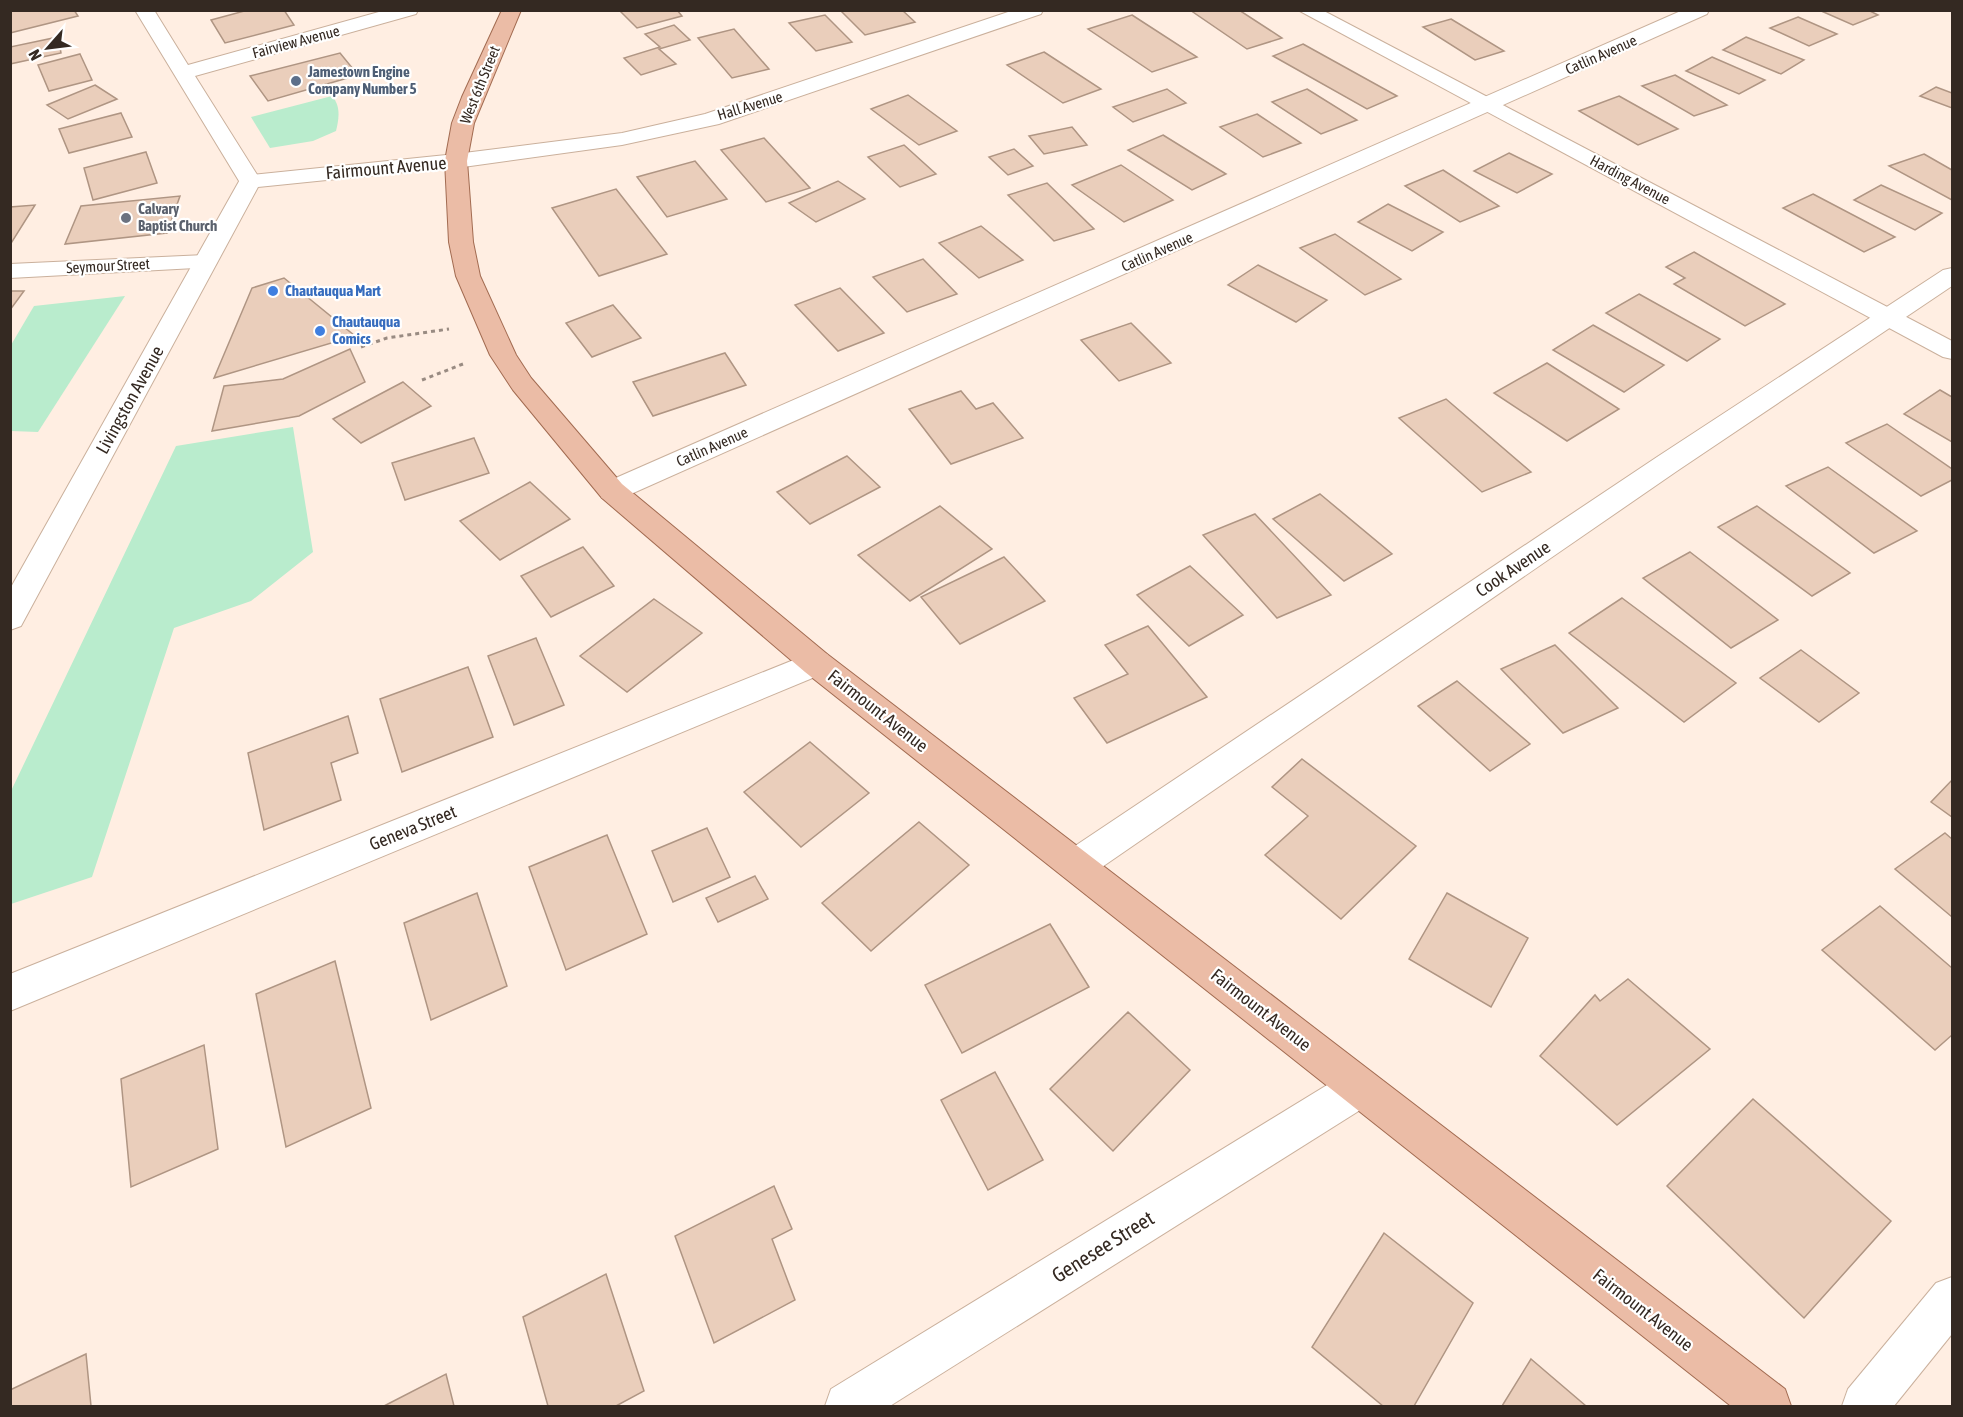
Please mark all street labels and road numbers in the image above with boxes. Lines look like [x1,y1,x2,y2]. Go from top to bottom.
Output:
street label: Fairview Avenue [250,22,341,61]
street label: Catlin Avenue [1562,31,1639,78]
street label: West 6th Street [456,43,503,126]
street label: Hall Avenue [715,88,785,123]
street label: Harding Avenue [1587,151,1673,208]
street label: Fairmount Avenue [325,152,447,183]
street label: Catlin Avenue [1118,228,1195,275]
street label: Seymour Street [66,255,150,276]
street label: Livingston Avenue [91,342,168,457]
street label: Catlin Avenue [673,423,750,470]
street label: Cook Avenue [1472,536,1554,601]
street label: Fairmount Avenue [824,665,932,756]
street label: Geneva Street [366,801,459,855]
street label: Fairmount Avenue [1207,964,1315,1055]
street label: Genesee Street [1047,1205,1158,1287]
street label: Fairmount Avenue [1589,1264,1697,1355]

